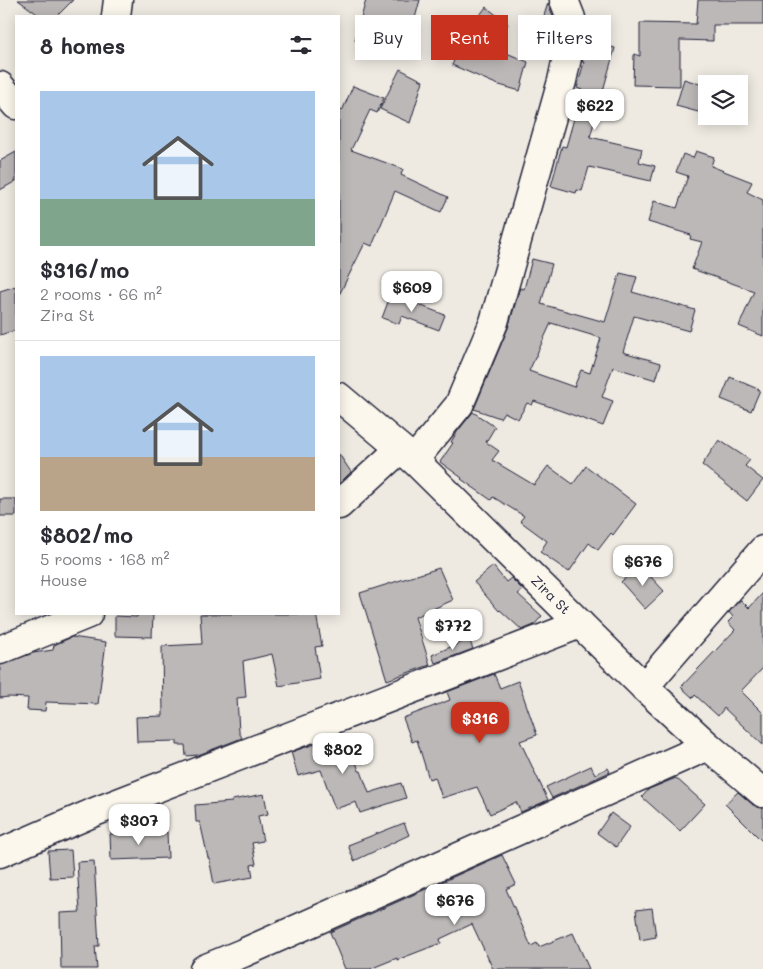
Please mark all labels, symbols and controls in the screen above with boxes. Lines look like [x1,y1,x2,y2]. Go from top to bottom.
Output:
chip: Buy [355,15,421,60]
chip: Rent [431,15,508,60]
chip: Filters [518,15,611,60]
icon: filters [287,31,315,59]
text: 8 homes [40,32,125,59]
map controls [698,75,748,125]
button: layers [698,75,748,125]
pin: $622 [565,88,625,131]
text: $622 [576,94,614,115]
icon: home [133,123,223,213]
text: $316/mo [40,256,129,283]
pin: $609 [382,270,442,313]
text: $609 [392,276,432,297]
text: 2 rooms · 66 m² [40,283,162,304]
text: Zira St [40,304,95,325]
icon: home [133,389,223,479]
text: $802/mo [40,521,133,548]
pin: $676 [613,544,673,587]
text: 5 rooms · 168 m² [40,548,170,569]
text: $676 [624,550,662,571]
text: House [40,569,87,590]
street label: Zira St [527,571,575,618]
pin: $772 [423,608,483,651]
text: $772 [435,614,471,635]
pin: $316 [450,702,510,744]
text: $316 [462,707,498,728]
pin: $802 [313,732,373,775]
text: $802 [323,738,363,759]
pin: $307 [109,804,169,846]
text: $307 [120,809,158,830]
pin: $676 [425,884,485,926]
text: $676 [436,889,474,910]

